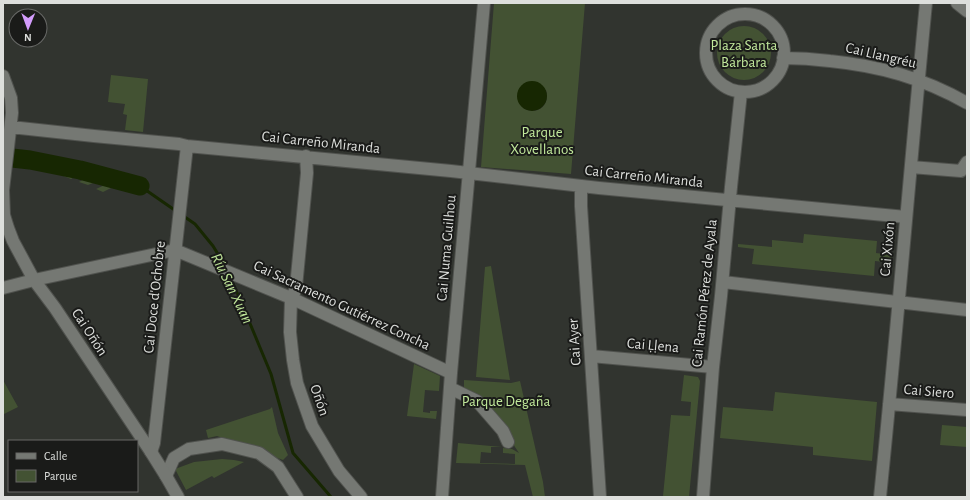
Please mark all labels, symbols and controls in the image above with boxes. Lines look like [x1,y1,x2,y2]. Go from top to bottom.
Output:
north arrow [8,8,48,48]
text: N [24,32,32,43]
park label: Plaza Santa Bárbara [710,38,778,70]
street label: Cai Llangréu [844,40,918,71]
park label: Parque Xovellanos [510,125,574,157]
street label: Cai Carreño Miranda [261,129,381,156]
street label: Cai Carreño Miranda [584,163,704,190]
street label: Cai Numa Guilhou [434,194,459,302]
street label: Cai Ramón Pérez de Ayala [689,218,720,368]
street label: Cai Xixón [878,221,897,277]
street label: Cai Doce d'Ochobre [141,240,168,354]
water label: Ríu San Xuan [208,251,256,326]
street label: Cai Sacramento Gutiérrez Concha [251,258,432,353]
street label: Cai Oñón [69,306,110,359]
street label: Cai Ayer [565,318,584,366]
street label: Cai Ḷḷena [626,336,680,355]
street label: Oñón [307,382,332,418]
street label: Cai Siero [903,382,955,401]
park label: Parque Degaña [462,394,550,409]
legend [8,440,138,492]
text: Calle [44,450,67,462]
text: Parque [44,470,77,482]

